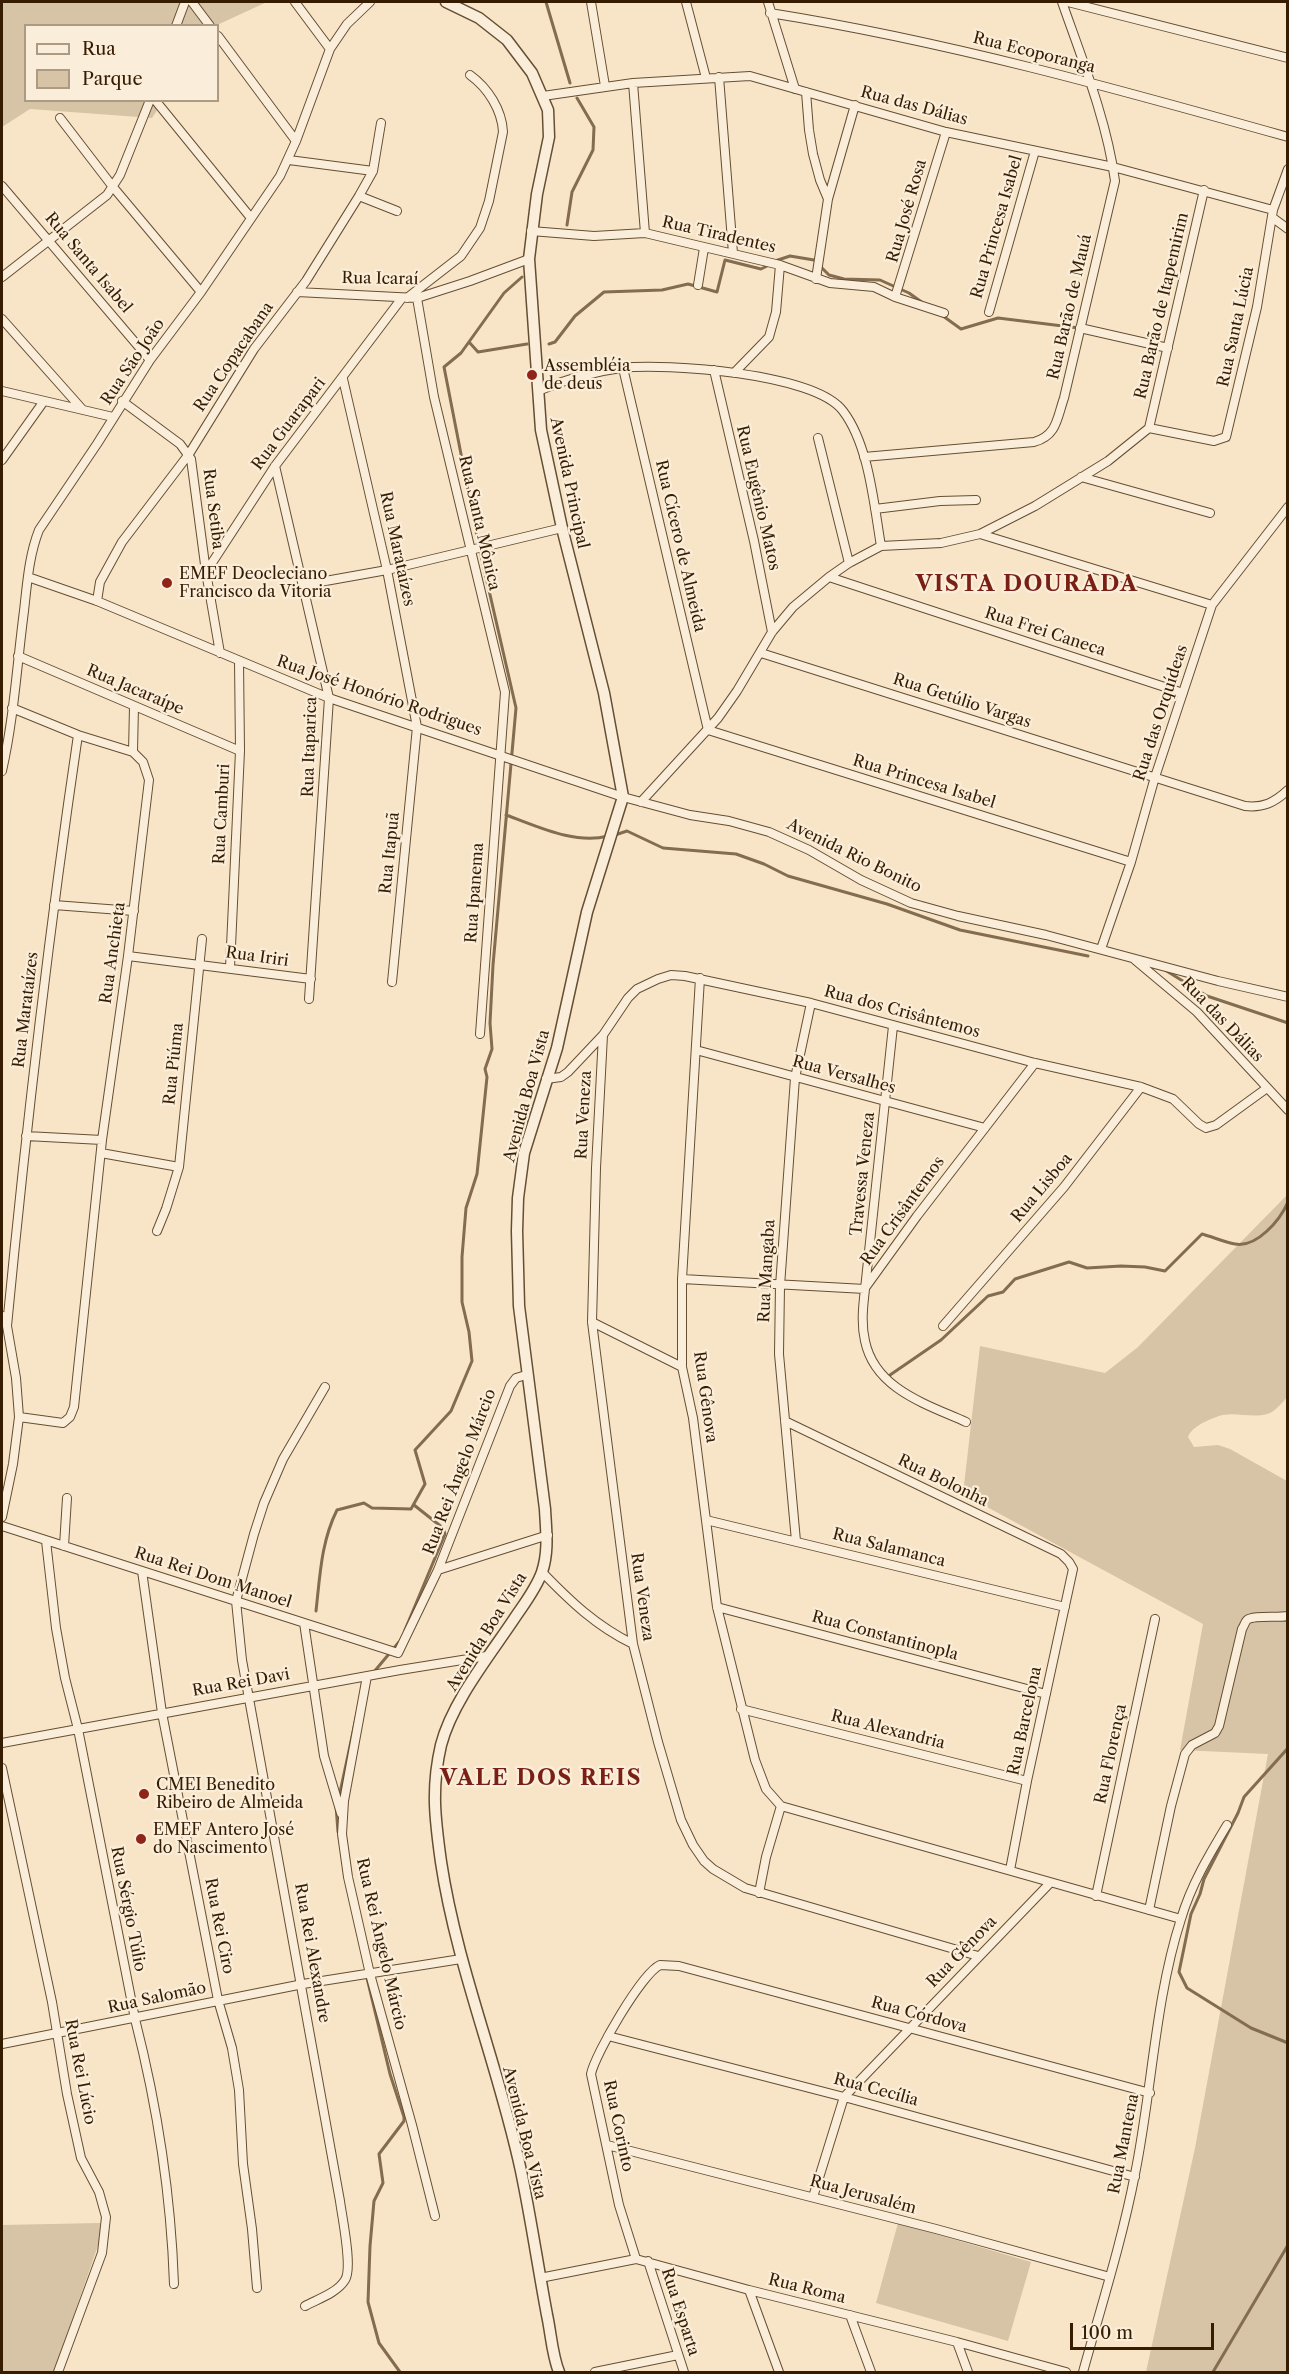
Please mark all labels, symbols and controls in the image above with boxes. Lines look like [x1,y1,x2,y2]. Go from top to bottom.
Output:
legend [24,24,219,102]
street label: Rua Ecoporanga [971,29,1097,77]
text: Rua [82,38,116,60]
text: Parque [82,68,143,90]
street label: Rua das Dálias [858,82,970,130]
street label: Rua Princesa Isabel [967,153,1027,301]
street label: Rua José Rosa [883,157,931,265]
street label: Rua Santa Isabel [40,209,136,317]
street label: Rua Barão de Itapemirim [1131,211,1193,401]
street label: Rua Tiradentes [660,213,778,257]
street label: Rua Barão de Mauá [1044,232,1096,382]
street label: Rua Santa Lúcia [1214,265,1258,389]
street label: Rua Icaraí [341,269,419,289]
street label: Rua Copacabana [190,299,278,415]
street label: Rua São João [97,315,169,409]
place label: Assembléia de deus [544,356,630,394]
marker: Assembléia de deus [525,368,539,382]
street label: Rua Guarapari [248,374,330,474]
street label: Avenida Principal [546,416,592,550]
street label: Rua Eugênio Matos [732,424,784,572]
street label: Rua Santa Mônica [454,454,504,592]
street label: Rua Cícero de Almeida [651,458,709,634]
street label: Rua Setiba [199,467,227,551]
street label: Rua Marataízes [375,490,419,608]
place label: EMEF Deocleciano Francisco da Vitoria [179,564,332,602]
district label: VISTA DOURADA [916,572,1138,598]
marker: EMEF Deocleciano Francisco da Vitoria [160,576,174,590]
street label: Rua Frei Caneca [982,603,1108,661]
street label: Rua das Orquídeas [1130,643,1192,783]
street label: Rua José Honório Rodrigues [274,652,484,740]
street label: Rua Jacaraípe [83,661,187,719]
street label: Rua Getúlio Vargas [891,670,1033,732]
street label: Rua Itaparica [299,696,321,798]
street label: Rua Princesa Isabel [850,751,998,813]
street label: Rua Camburi [210,763,234,865]
street label: Rua Itapuã [376,811,404,895]
street label: Avenida Rio Bonito [784,815,924,897]
street label: Rua Ipanema [462,842,488,944]
street label: Rua Anchieta [96,901,130,1005]
street label: Rua Iriri [224,943,290,971]
street label: Rua Marataízes [9,951,43,1069]
street label: Rua das Dálias [1177,974,1267,1066]
street label: Rua dos Crisântemos [822,982,982,1042]
street label: Rua Piúma [160,1022,188,1106]
street label: Avenida Boa Vista [500,1028,554,1164]
street label: Rua Versalhes [790,1052,898,1098]
street label: Rua Veneza [572,1070,596,1160]
street label: Travessa Veneza [847,1111,879,1237]
street label: Rua Lisboa [1007,1149,1077,1227]
street label: Rua Crisântemos [857,1153,949,1269]
street label: Rua Mangaba [755,1219,779,1323]
street label: Rua Gênova [689,1350,721,1444]
street label: Rua Rei Ângelo Márcio [419,1386,501,1558]
street label: Rua Bolonha [895,1451,991,1511]
street label: Rua Salamanca [831,1525,947,1571]
street label: Rua Rei Dom Manoel [132,1544,294,1612]
street label: Rua Veneza [626,1552,658,1642]
street label: Avenida Boa Vista [443,1569,531,1695]
street label: Rua Constantinopla [810,1607,960,1665]
street label: Rua Rei Davi [191,1665,291,1701]
street label: Rua Barcelona [1004,1665,1046,1777]
street label: Rua Florença [1091,1702,1131,1806]
street label: Rua Alexandria [829,1707,947,1753]
district label: VALE DOS REIS [440,1766,642,1792]
place label: CMEI Benedito Ribeiro de Almeida [156,1775,303,1813]
marker: CMEI Benedito Ribeiro de Almeida [137,1787,151,1801]
place label: EMEF Antero José do Nascimento [153,1820,294,1858]
marker: EMEF Antero José do Nascimento [134,1832,148,1846]
street label: Rua Sérgio Túlio [106,1845,150,1973]
street label: Rua Rei Ângelo Márcio [352,1856,410,2032]
street label: Rua Rei Ciro [200,1876,238,1976]
street label: Rua Rei Alexandre [290,1881,334,2025]
street label: Rua Gênova [923,1912,1001,1992]
street label: Rua Salomão [106,1978,208,2018]
street label: Rua Córdova [869,1993,969,2037]
street label: Rua Rei Lúcio [60,2018,100,2126]
street label: Avenida Boa Vista [498,2064,550,2202]
street label: Rua Cecília [832,2069,920,2111]
street label: Rua Corinto [599,2078,637,2174]
street label: Rua Mantena [1105,2092,1143,2196]
street label: Rua Jerusalém [808,2172,918,2218]
street label: Rua Esparta [657,2266,703,2358]
street label: Rua Roma [766,2270,848,2308]
scale bar [1073,2311,1217,2349]
text: 100 m [1081,2322,1133,2344]

